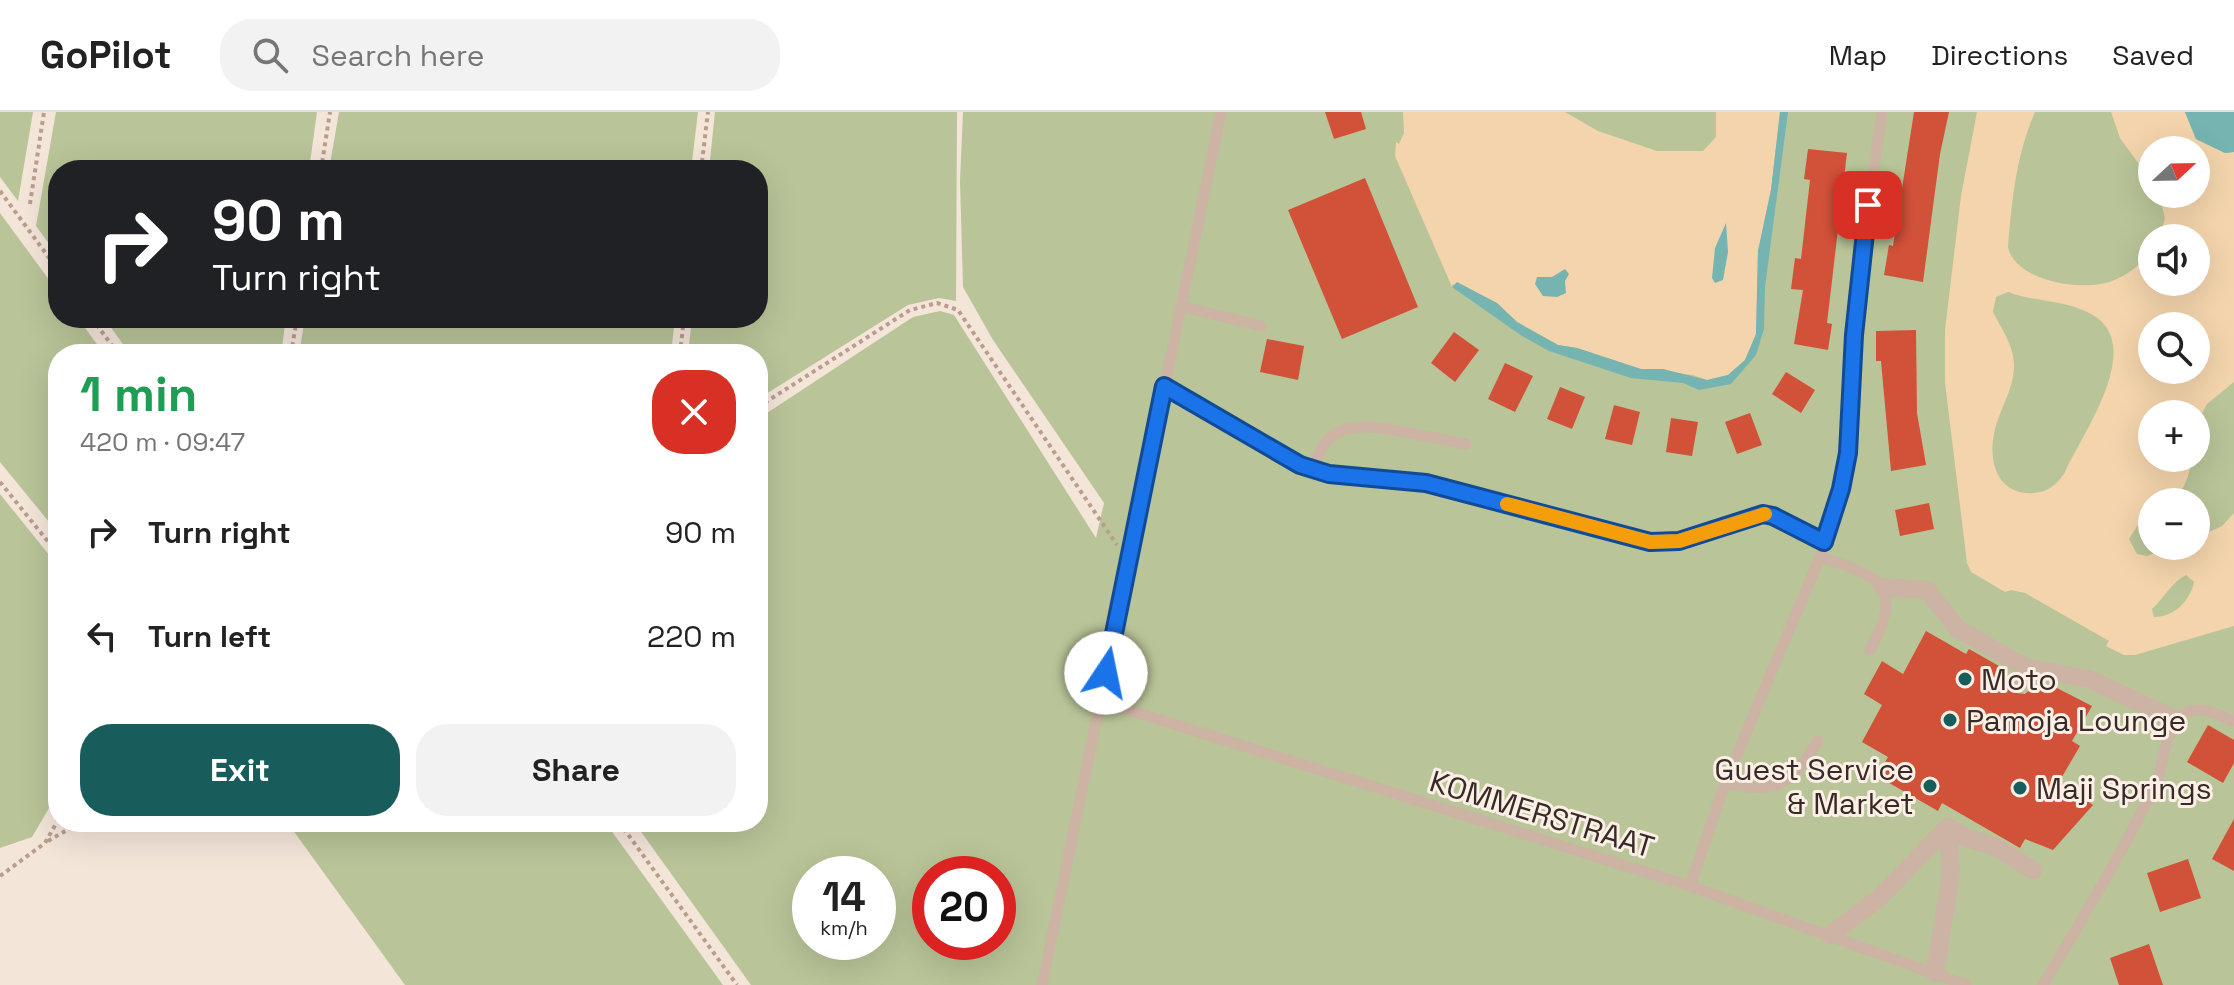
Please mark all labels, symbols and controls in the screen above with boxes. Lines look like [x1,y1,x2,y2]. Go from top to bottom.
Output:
search box [220,19,780,91]
text: GoPilot [40,31,172,79]
icon: search [248,33,292,77]
text: Search here [312,36,484,75]
text: Map [1829,37,1887,73]
text: Directions [1931,37,2068,73]
text: Saved [2112,37,2194,73]
north arrow [2138,136,2210,208]
map controls [2138,136,2210,560]
pin [1834,171,1902,239]
icon: arrive [1846,183,1890,227]
text: 90 m [212,185,345,256]
icon: right [80,192,184,296]
button: sound [2138,224,2210,296]
text: Turn right [212,255,381,301]
button: search [2138,312,2210,384]
text: 1 min [80,364,197,425]
button: close [652,370,736,454]
button: + [2138,400,2210,472]
text: 420 m · 09:47 [80,425,245,459]
button: − [2138,488,2210,560]
icon: right [80,510,124,554]
text: Turn right [148,513,291,552]
text: 90 m [665,513,736,552]
icon: left [80,614,124,658]
text: Turn left [148,617,271,656]
text: 220 m [647,617,736,656]
position arrow [1064,631,1148,715]
place label: Moto [1981,660,2057,699]
marker: Moto [1956,670,1974,688]
place label: Pamoja Lounge [1966,701,2186,740]
marker: Pamoja Lounge [1941,711,1959,729]
button: Exit [80,724,400,816]
button: Share [416,724,736,816]
place label: Guest Service & Market [1714,750,1914,823]
street label: KOMMERSTRAAT [1425,761,1659,867]
place label: Maji Springs [2036,769,2211,808]
marker: Guest Service & Market [1921,777,1939,795]
marker: Maji Springs [2011,779,2029,797]
speed limit sign: 20 [912,856,1016,960]
text: 14 [822,872,866,923]
text: km/h [820,915,868,941]

